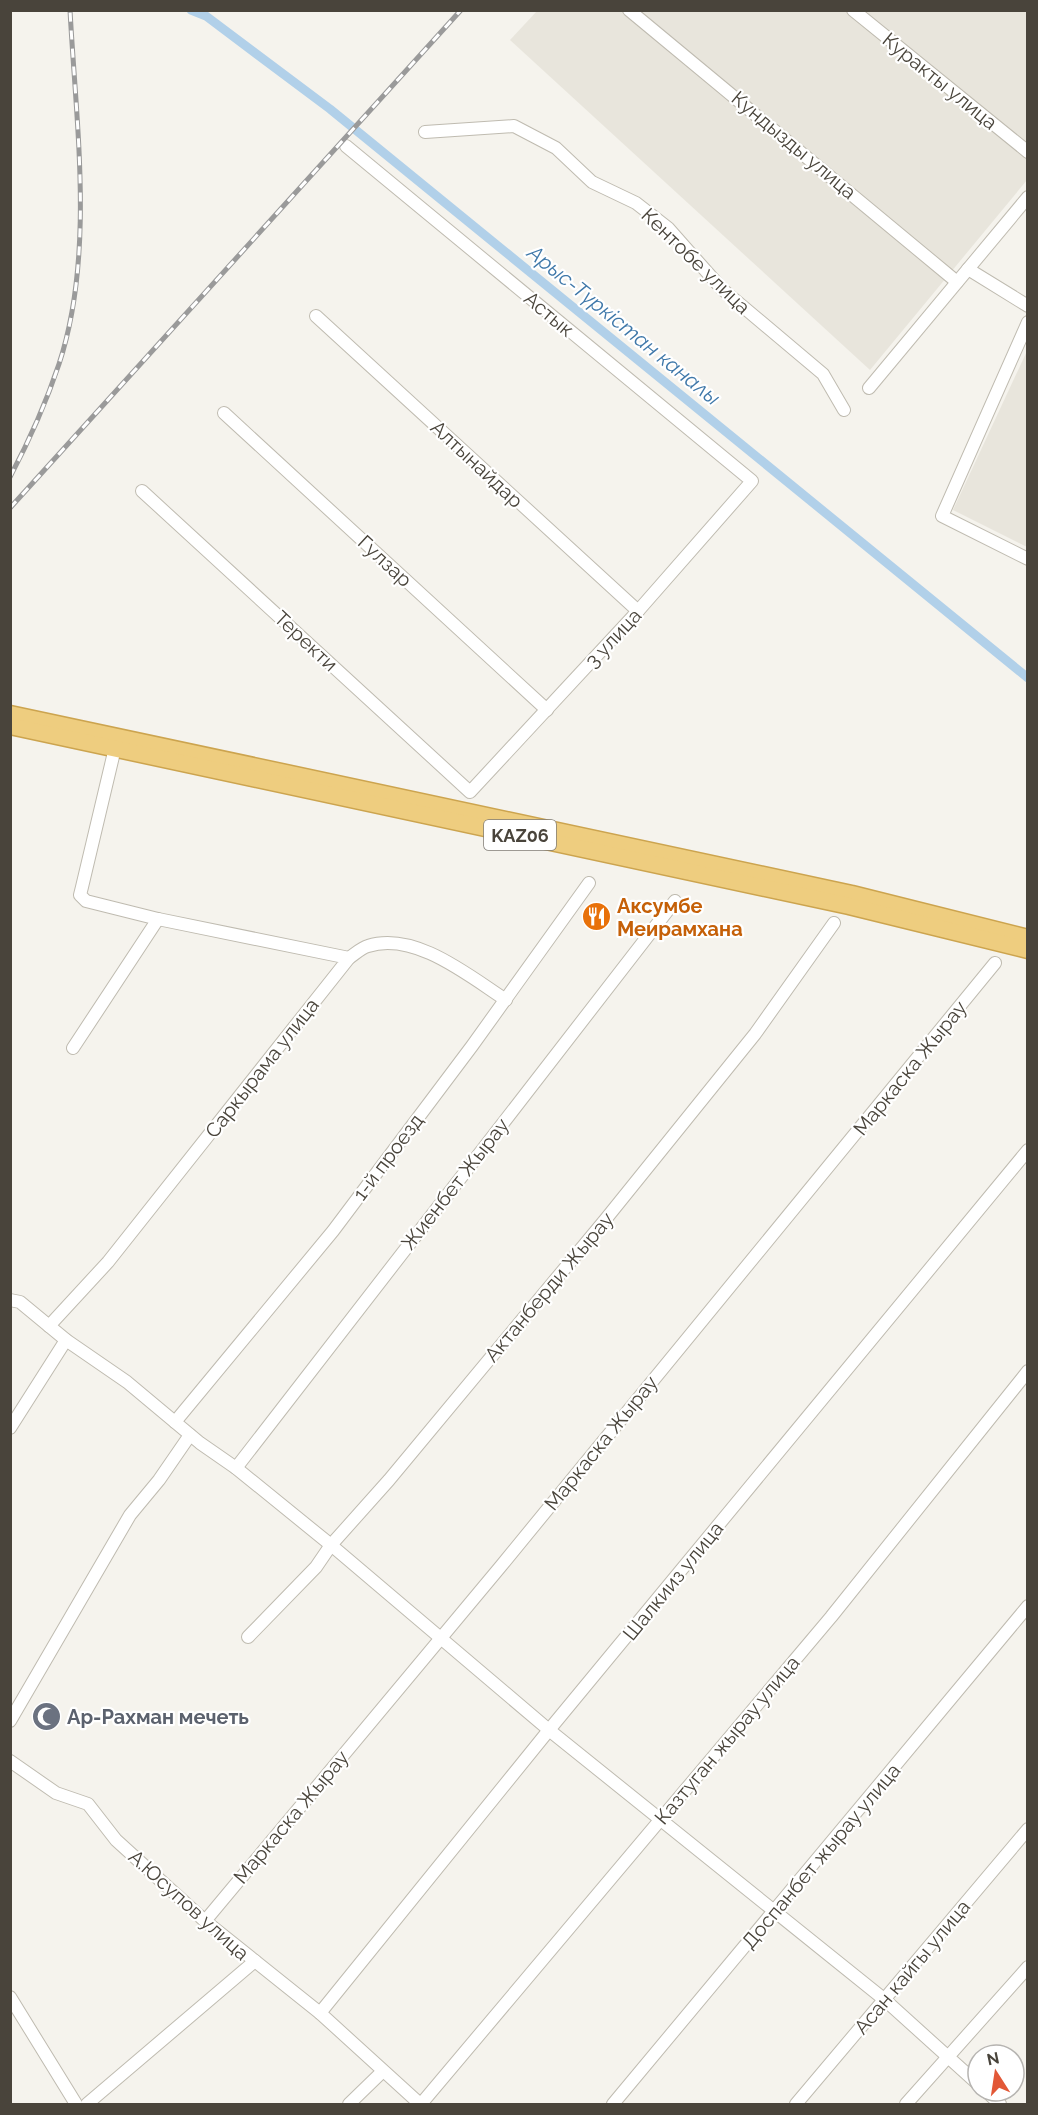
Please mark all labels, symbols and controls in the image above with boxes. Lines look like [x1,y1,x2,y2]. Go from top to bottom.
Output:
street label: Куракты улица [878,27,1002,135]
street label: Кундызды улица [727,86,861,204]
street label: Кентобе улица [637,203,755,319]
water label: Арыс-Түркістан каналы [522,239,725,410]
street label: Астык [519,286,579,342]
street label: Алтынайдар [426,415,528,513]
street label: Гулзар [353,530,417,592]
street label: 3 улица [580,604,646,672]
street label: Теректи [269,606,343,676]
road number: KАZ06 [484,820,556,850]
place label: Аксумбе Меирамхана [617,894,743,941]
restaurant icon: Аксумбе Меирамхана [580,901,612,933]
street label: Саркырама улица [200,994,324,1142]
street label: Маркаска Жырау [848,996,972,1140]
street label: 1-й проезд [348,1109,428,1205]
street label: Жиенбет Жырау [396,1113,514,1255]
street label: Актанберди Жырау [479,1207,619,1367]
street label: Маркаска Жырау [539,1371,663,1515]
street label: Шалкииз улица [618,1517,728,1645]
street label: Казтуган жырау улица [649,1651,805,1829]
mosque icon: Ар-Рахман мечеть [30,1701,62,1733]
place label: Ар-Рахман мечеть [67,1705,249,1729]
street label: Маркаска Жырау [228,1745,354,1888]
street label: Доспанбет жырау улица [737,1759,905,1953]
street label: А.Юсупов улица [124,1845,254,1965]
street label: Асан кайгы улица [849,1895,975,2039]
north arrow [966,2043,1026,2103]
text: N [985,2048,1001,2069]

